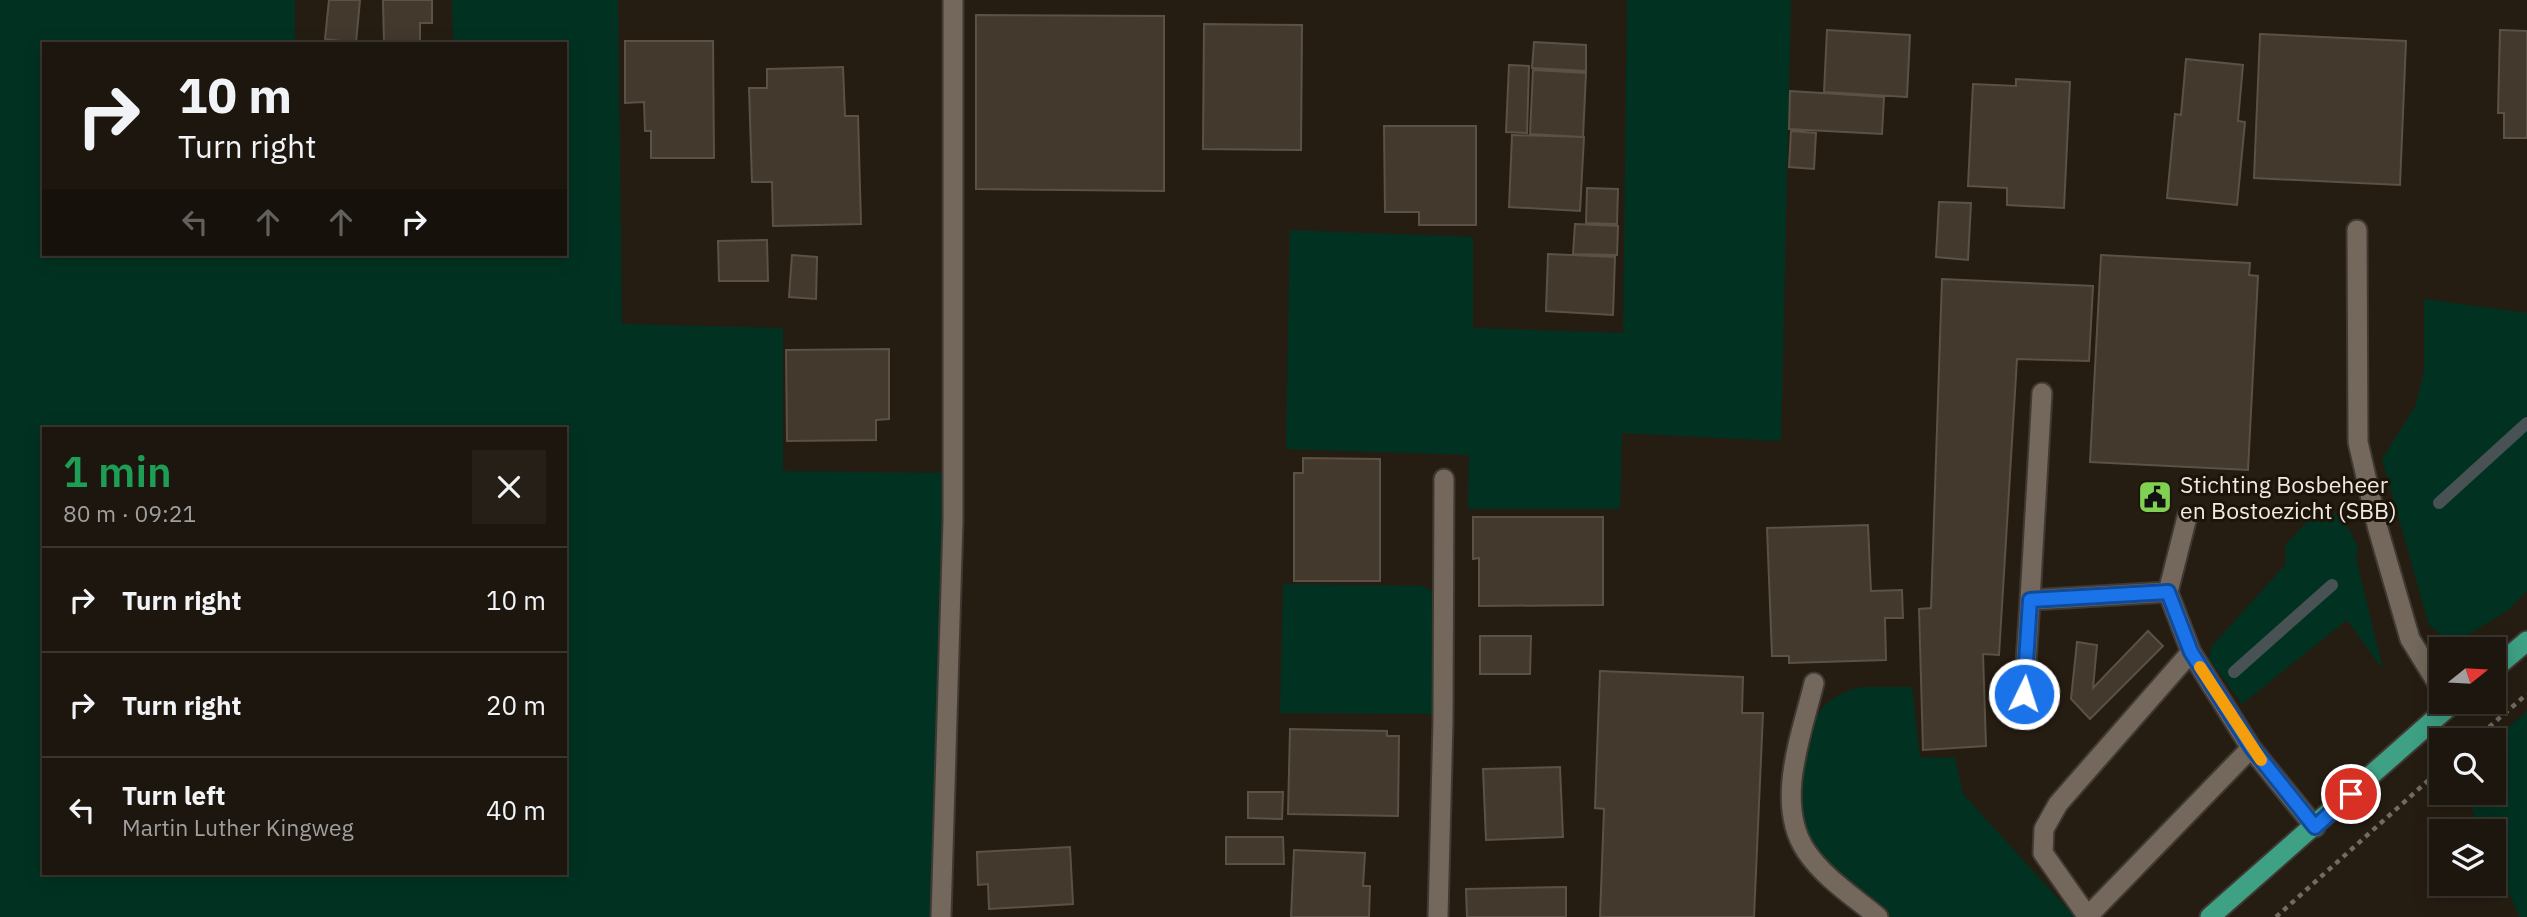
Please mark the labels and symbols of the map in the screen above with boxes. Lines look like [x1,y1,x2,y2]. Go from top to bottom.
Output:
place label: Stichting Bosbeheer en Bostoezicht (SBB) [2180,469,2397,525]
public building icon: Stichting Bosbeheer en Bostoezicht (SBB) [2136,478,2174,516]
north arrow [2429,637,2506,714]
position arrow [1987,657,2061,731]
pin [2321,764,2381,824]

